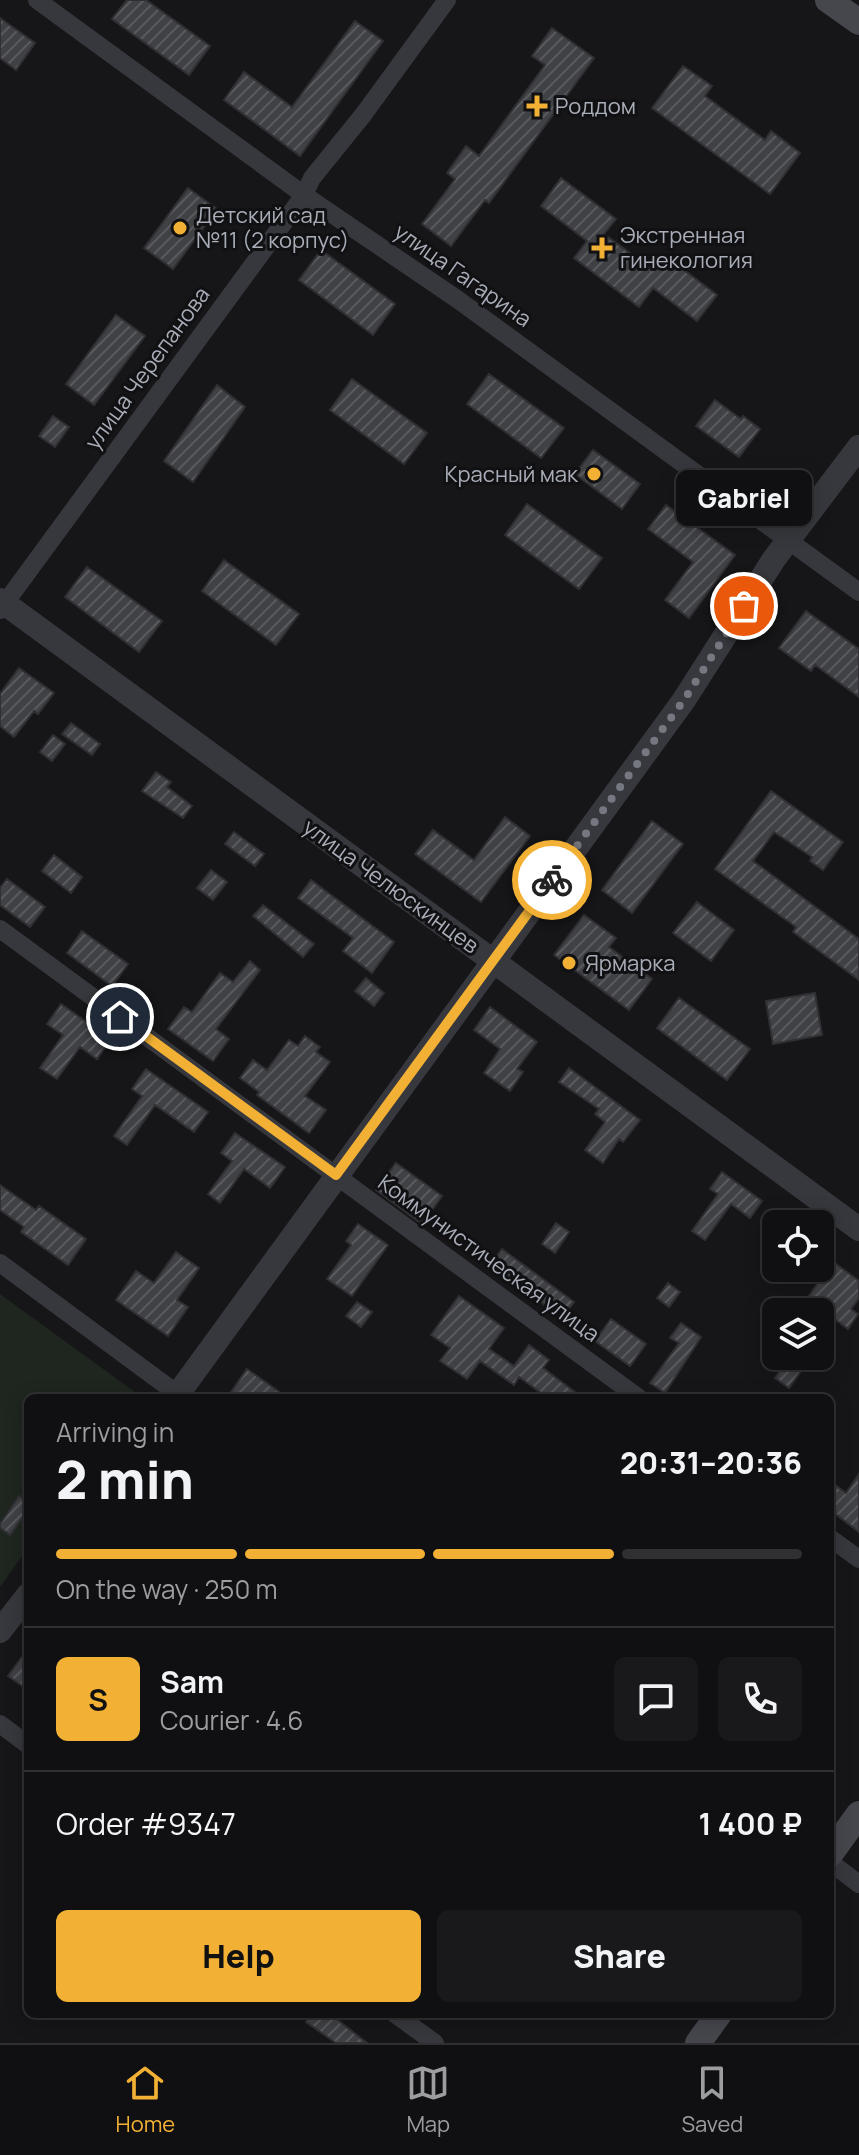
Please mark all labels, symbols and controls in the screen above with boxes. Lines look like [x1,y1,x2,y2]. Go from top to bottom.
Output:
place label: Роддом [555,91,636,121]
marker: Роддом [526,95,548,117]
place label: Детский сад №11 (2 корпус) [196,200,349,255]
street label: улица Гагарина [388,216,538,334]
marker: Детский сад №11 (2 корпус) [171,219,189,237]
place label: Экстренная гинекология [620,220,753,275]
marker: Экстренная гинекология [591,237,613,259]
street label: улица Черепанова [78,281,216,455]
place label: Красный мак [445,459,579,489]
marker: Красный мак [585,465,603,483]
callout: Gabriel [676,470,812,526]
text: Gabriel [698,480,790,516]
pin [710,572,778,640]
icon: bag [722,584,766,628]
street label: улица Челюскинцев [297,812,485,960]
courier [512,840,592,920]
icon: bike [530,858,574,902]
place label: Ярмарка [585,948,676,978]
marker: Ярмарка [560,954,578,972]
pin [86,983,154,1051]
icon: home [98,995,142,1039]
street label: Коммунистическая улица [372,1167,606,1349]
map controls [762,1210,834,1370]
button: locate [762,1210,834,1282]
button: layers [762,1298,834,1370]
text: Arriving in [56,1414,174,1450]
text: 20:31–20:36 [620,1442,802,1483]
text: 2 min [56,1444,194,1515]
text: On the way · 250 m [56,1571,278,1607]
button: chat [614,1657,698,1741]
button: phone [718,1657,802,1741]
text: Sam [160,1661,224,1702]
text: S [88,1679,108,1720]
text: Courier · 4.6 [160,1702,303,1738]
text: Order #9347 [56,1803,236,1844]
text: 1 400 ₽ [699,1803,802,1844]
button: Help [56,1910,421,2002]
button: Share [437,1910,802,2002]
tab: Home [116,2061,175,2139]
tab: Map [406,2061,450,2139]
tab: Saved [681,2061,743,2139]

